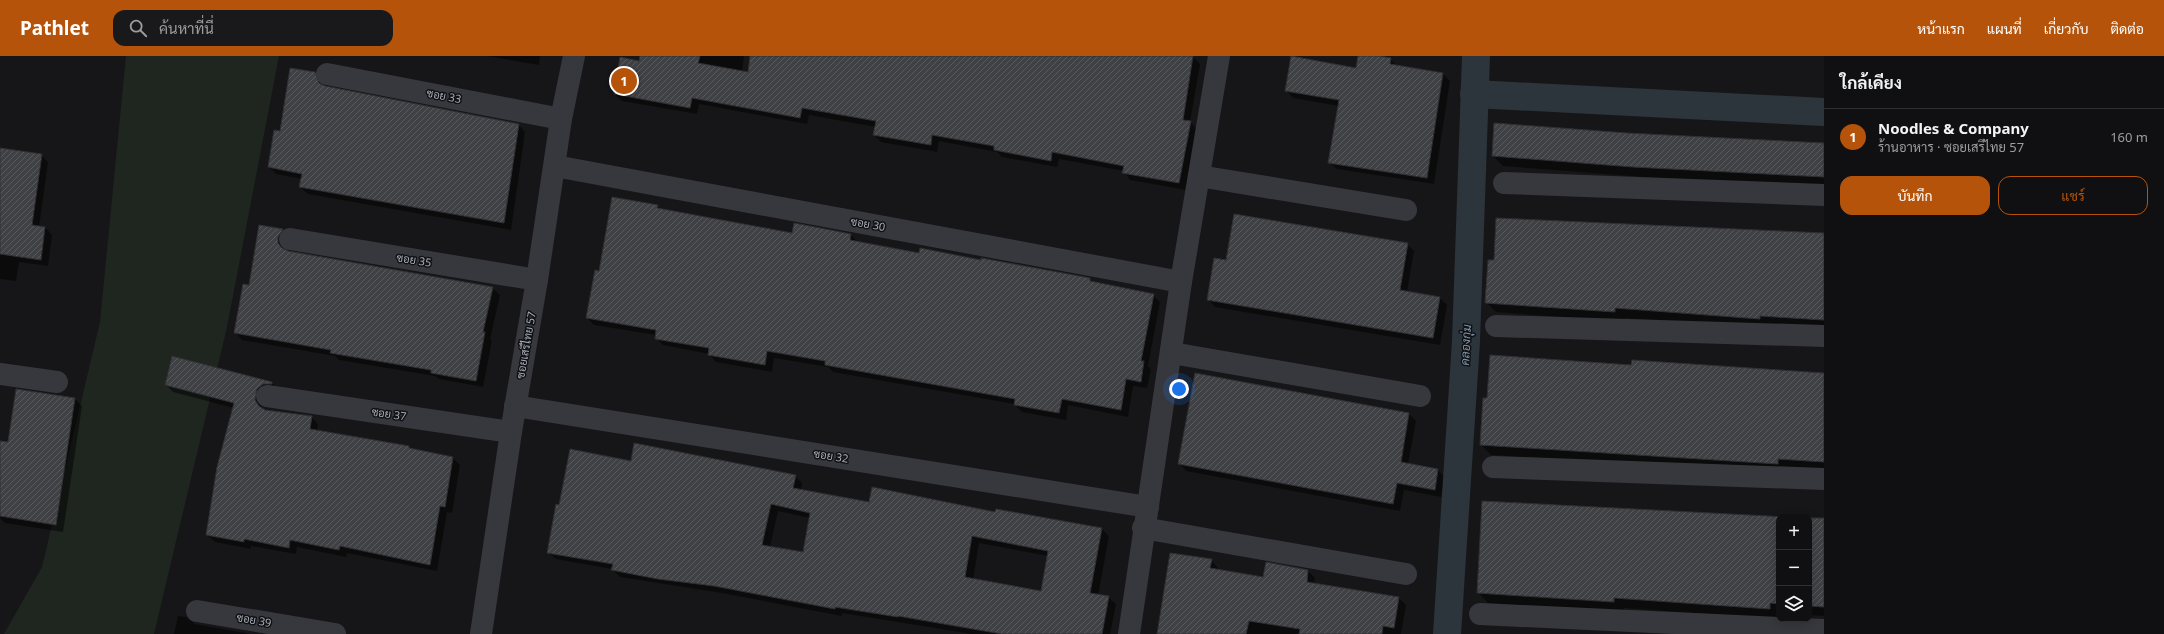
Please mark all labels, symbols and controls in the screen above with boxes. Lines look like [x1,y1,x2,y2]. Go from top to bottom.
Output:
search box [113,10,393,46]
text: Pathlet [20,15,89,41]
icon: search [127,17,149,39]
text: ค้นหาที่นี่ [159,18,214,38]
text: หน้าแรก [1917,19,1965,38]
text: แผนที่ [1987,19,2022,38]
text: เกี่ยวกับ [2044,19,2088,38]
text: ติดต่อ [2110,19,2144,38]
pin: 1 [611,66,637,96]
text: ใกล้เคียง [1840,71,1902,94]
street label: ซอย 33 [426,85,463,106]
text: Noodles & Company [1878,118,2029,138]
text: 1 [1849,128,1857,146]
text: 160 m [2110,128,2148,146]
text: ร้านอาหาร · ซอยเสรีไทย 57 [1878,138,2024,156]
button: บันทึก [1840,176,1990,215]
button: แชร์ [1998,176,2148,215]
street label: ซอย 30 [850,213,887,234]
street label: ซอย 35 [396,249,433,270]
street label: ซอยเสรีไทย 57 [512,310,539,380]
water label: คลองกุ่ม [1456,323,1476,366]
your location [1169,379,1189,399]
street label: ซอย 37 [371,404,407,423]
street label: ซอย 32 [813,445,850,466]
map controls [1776,514,1812,622]
button: + [1776,514,1812,550]
button: − [1776,550,1812,586]
button: layers [1776,586,1812,622]
street label: ซอย 39 [236,609,273,630]

